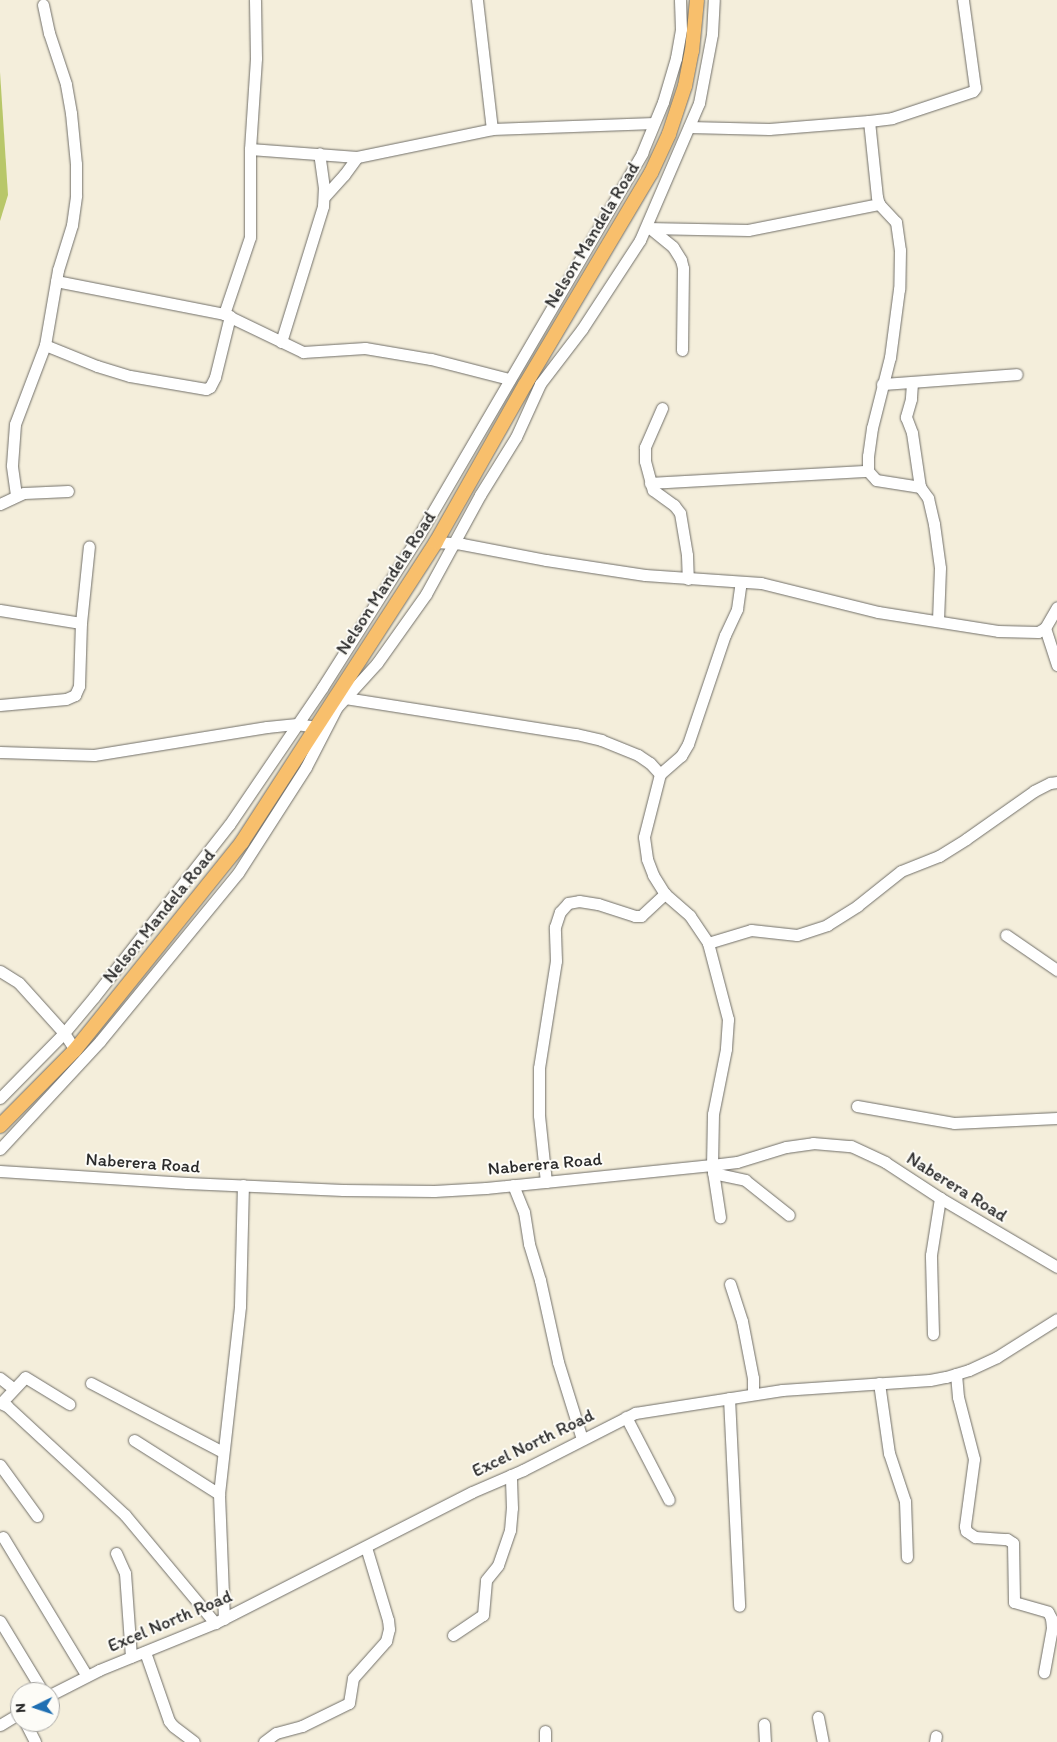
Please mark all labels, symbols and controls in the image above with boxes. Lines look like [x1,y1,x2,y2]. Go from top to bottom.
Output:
street label: Nelson Mandela Road [540,158,644,312]
street label: Nelson Mandela Road [332,507,440,659]
street label: Nelson Mandela Road [98,845,220,987]
street label: Naberera Road [85,1148,201,1178]
street label: Naberera Road [487,1148,603,1180]
street label: Naberera Road [903,1148,1011,1226]
street label: Excel North Road [469,1404,597,1482]
street label: Excel North Road [105,1585,235,1657]
north arrow [10,1682,60,1732]
text: N [12,1703,29,1713]

